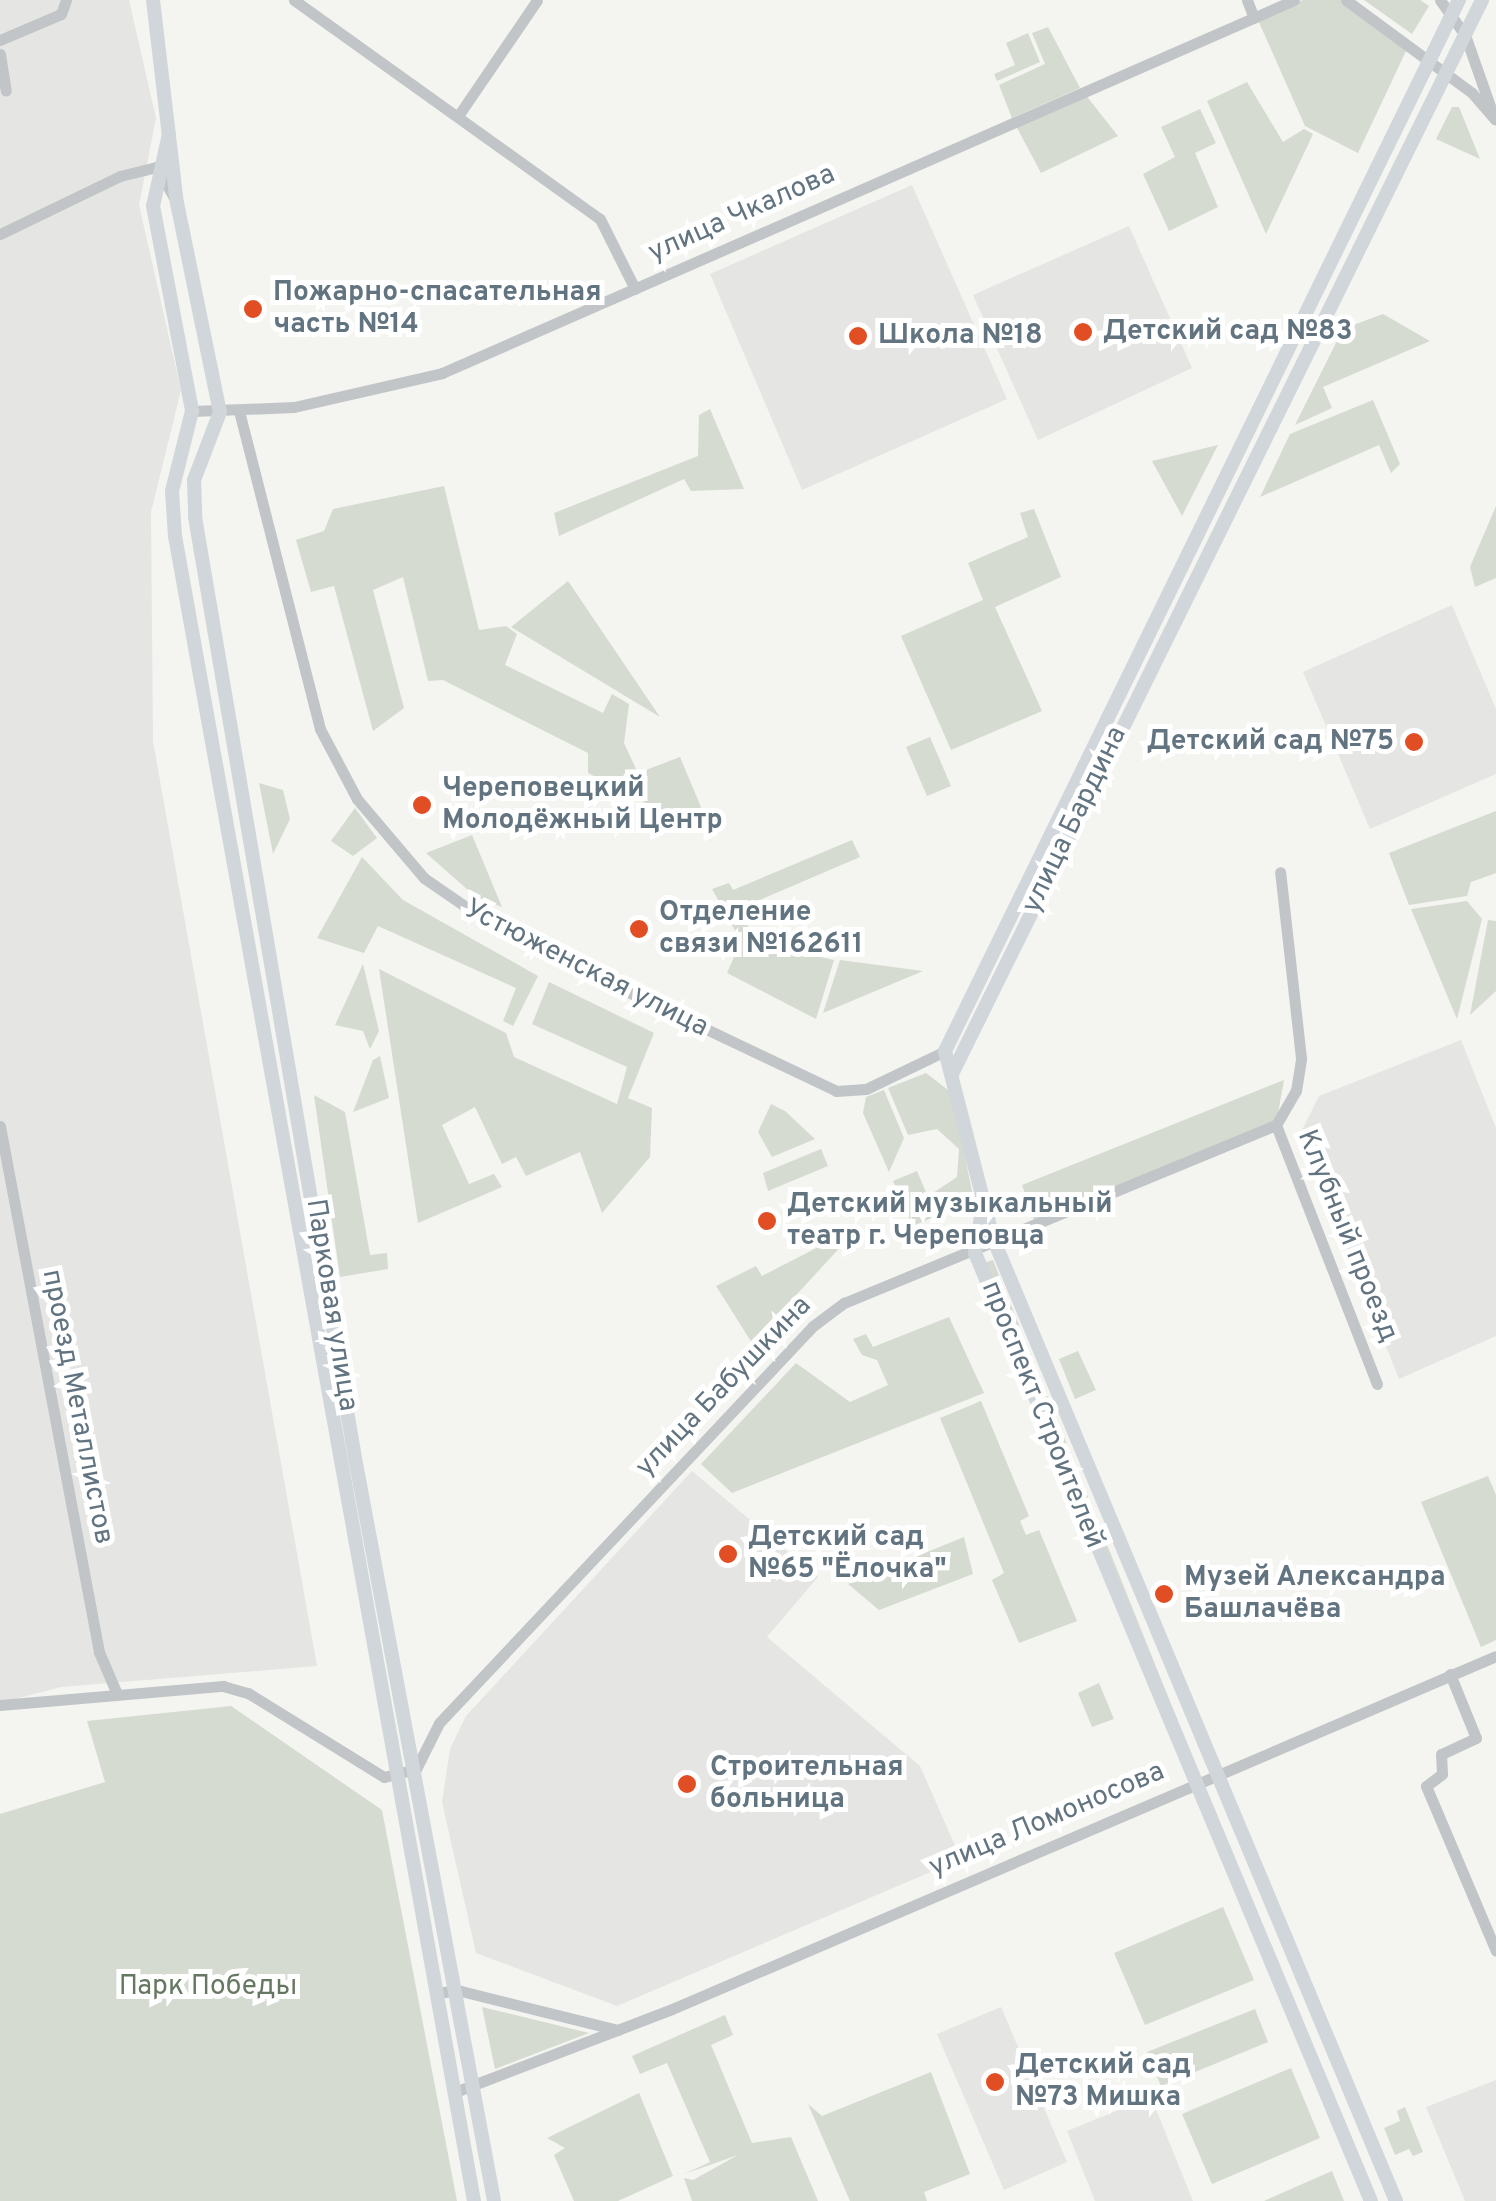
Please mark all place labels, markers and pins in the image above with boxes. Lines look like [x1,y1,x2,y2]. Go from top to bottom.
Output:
place label: Пожарно-спасательная часть №14 [273,276,602,342]
marker: Пожарно-спасательная часть №14 [242,298,264,320]
place label: Детский сад №83 [1103,315,1353,349]
place label: Школа №18 [878,319,1043,353]
marker: Детский сад №83 [1072,321,1094,343]
marker: Школа №18 [847,325,869,347]
place label: Детский сад №75 [1147,725,1394,759]
marker: Детский сад №75 [1403,731,1425,753]
place label: Череповецкий Молодёжный Центр [442,772,723,838]
marker: Череповецкий Молодёжный Центр [411,794,433,816]
place label: Отделение связи №162611 [659,896,863,962]
marker: Отделение связи №162611 [628,918,650,940]
place label: Детский музыкальный театр г. Череповца [787,1188,1112,1254]
marker: Детский музыкальный театр г. Череповца [756,1210,778,1232]
place label: Детский сад №65 "Ёлочка" [748,1521,947,1587]
marker: Детский сад №65 "Ёлочка" [717,1543,739,1565]
place label: Музей Александра Башлачёва [1184,1561,1447,1627]
marker: Музей Александра Башлачёва [1153,1583,1175,1605]
place label: Строительная больница [710,1751,903,1817]
marker: Строительная больница [674,1771,700,1797]
place label: Детский сад №73 Мишка [1015,2049,1191,2115]
marker: Детский сад №73 Мишка [984,2071,1006,2093]

